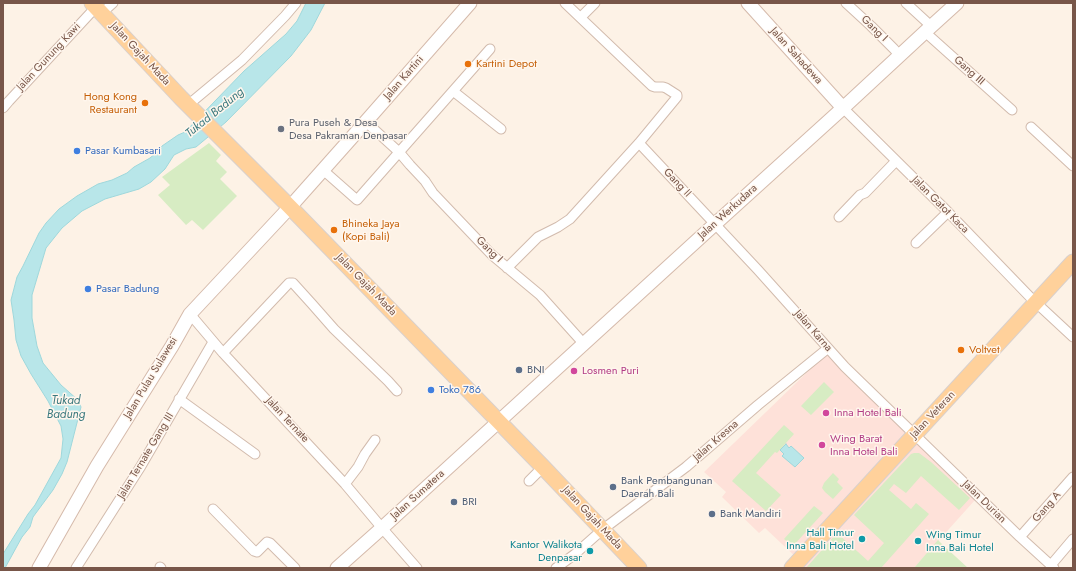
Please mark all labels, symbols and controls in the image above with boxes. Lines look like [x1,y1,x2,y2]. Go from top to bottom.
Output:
street label: Gang I [858,13,890,45]
street label: Jalan Gunung Kawi [14,20,84,94]
street label: Jalan Gajah Mada [107,20,173,88]
street label: Jalan Sahadewa [767,25,825,87]
street label: Jalan Kartini [381,53,427,103]
street label: Gang III [951,54,987,88]
place label: Kartini Depot [476,57,537,71]
marker: Kartini Depot [463,59,473,69]
water label: Tukad Badung [183,85,247,141]
place label: Hong Kong Restaurant [84,90,137,116]
marker: Hong Kong Restaurant [140,98,150,108]
place label: Pura Puseh & Desa Desa Pakraman Denpasar [289,116,407,142]
marker: Pura Puseh & Desa Desa Pakraman Denpasar [276,124,286,134]
place label: Pasar Kumbasari [85,144,161,158]
marker: Pasar Kumbasari [72,146,82,156]
street label: Gang II [660,166,694,200]
street label: Jalan Gatot Kaca [909,174,971,236]
street label: Jalan Werkudara [696,182,760,242]
place label: Bhineka Jaya (Kopi Bali) [342,217,400,243]
marker: Bhineka Jaya (Kopi Bali) [329,225,339,235]
street label: Gang I [473,234,505,266]
street label: Jalan Gajah Mada [333,251,399,319]
place label: Pasar Badung [96,282,159,296]
marker: Pasar Badung [83,284,93,294]
street label: Jalan Karna [791,307,835,355]
street label: Jalan Pulau Sulawesi [121,335,181,421]
place label: Voltvet [969,343,1000,357]
marker: Voltvet [956,345,966,355]
place label: BNI [527,363,544,377]
place label: Losmen Puri [582,364,639,378]
marker: BNI [514,365,524,375]
marker: Losmen Puri [569,366,579,376]
place label: Toko 786 [439,383,481,397]
marker: Toko 786 [426,385,436,395]
street label: Jalan Veteran [908,389,958,441]
water label: Tukad Badung [47,394,85,422]
street label: Jalan Ternate [263,394,311,446]
place label: Inna Hotel Bali [834,406,902,420]
marker: Inna Hotel Bali [821,408,831,418]
street label: Jalan Ternate Gang III [115,411,177,501]
street label: Jalan Kresna [691,418,741,464]
place label: Wing Barat Inna Hotel Bali [830,432,898,458]
marker: Wing Barat Inna Hotel Bali [817,440,827,450]
street label: Jalan Sumatera [388,467,448,523]
place label: Bank Pembangunan Daerah Bali [621,474,713,500]
street label: Jalan Durian [959,478,1009,526]
marker: Bank Pembangunan Daerah Bali [608,482,618,492]
street label: Jalan Gajah Mada [559,484,625,552]
street label: Gang A [1030,489,1064,525]
place label: BRI [462,495,477,509]
marker: BRI [449,497,459,507]
place label: Bank Mandiri [720,507,781,521]
marker: Bank Mandiri [707,509,717,519]
place label: Hall Timur Inna Bali Hotel [786,526,854,552]
place label: Wing Timur Inna Bali Hotel [926,528,994,554]
marker: Hall Timur Inna Bali Hotel [857,534,867,544]
marker: Wing Timur Inna Bali Hotel [913,536,923,546]
place label: Kantor Walikota Denpasar [510,538,582,564]
marker: Kantor Walikota Denpasar [585,546,595,556]

